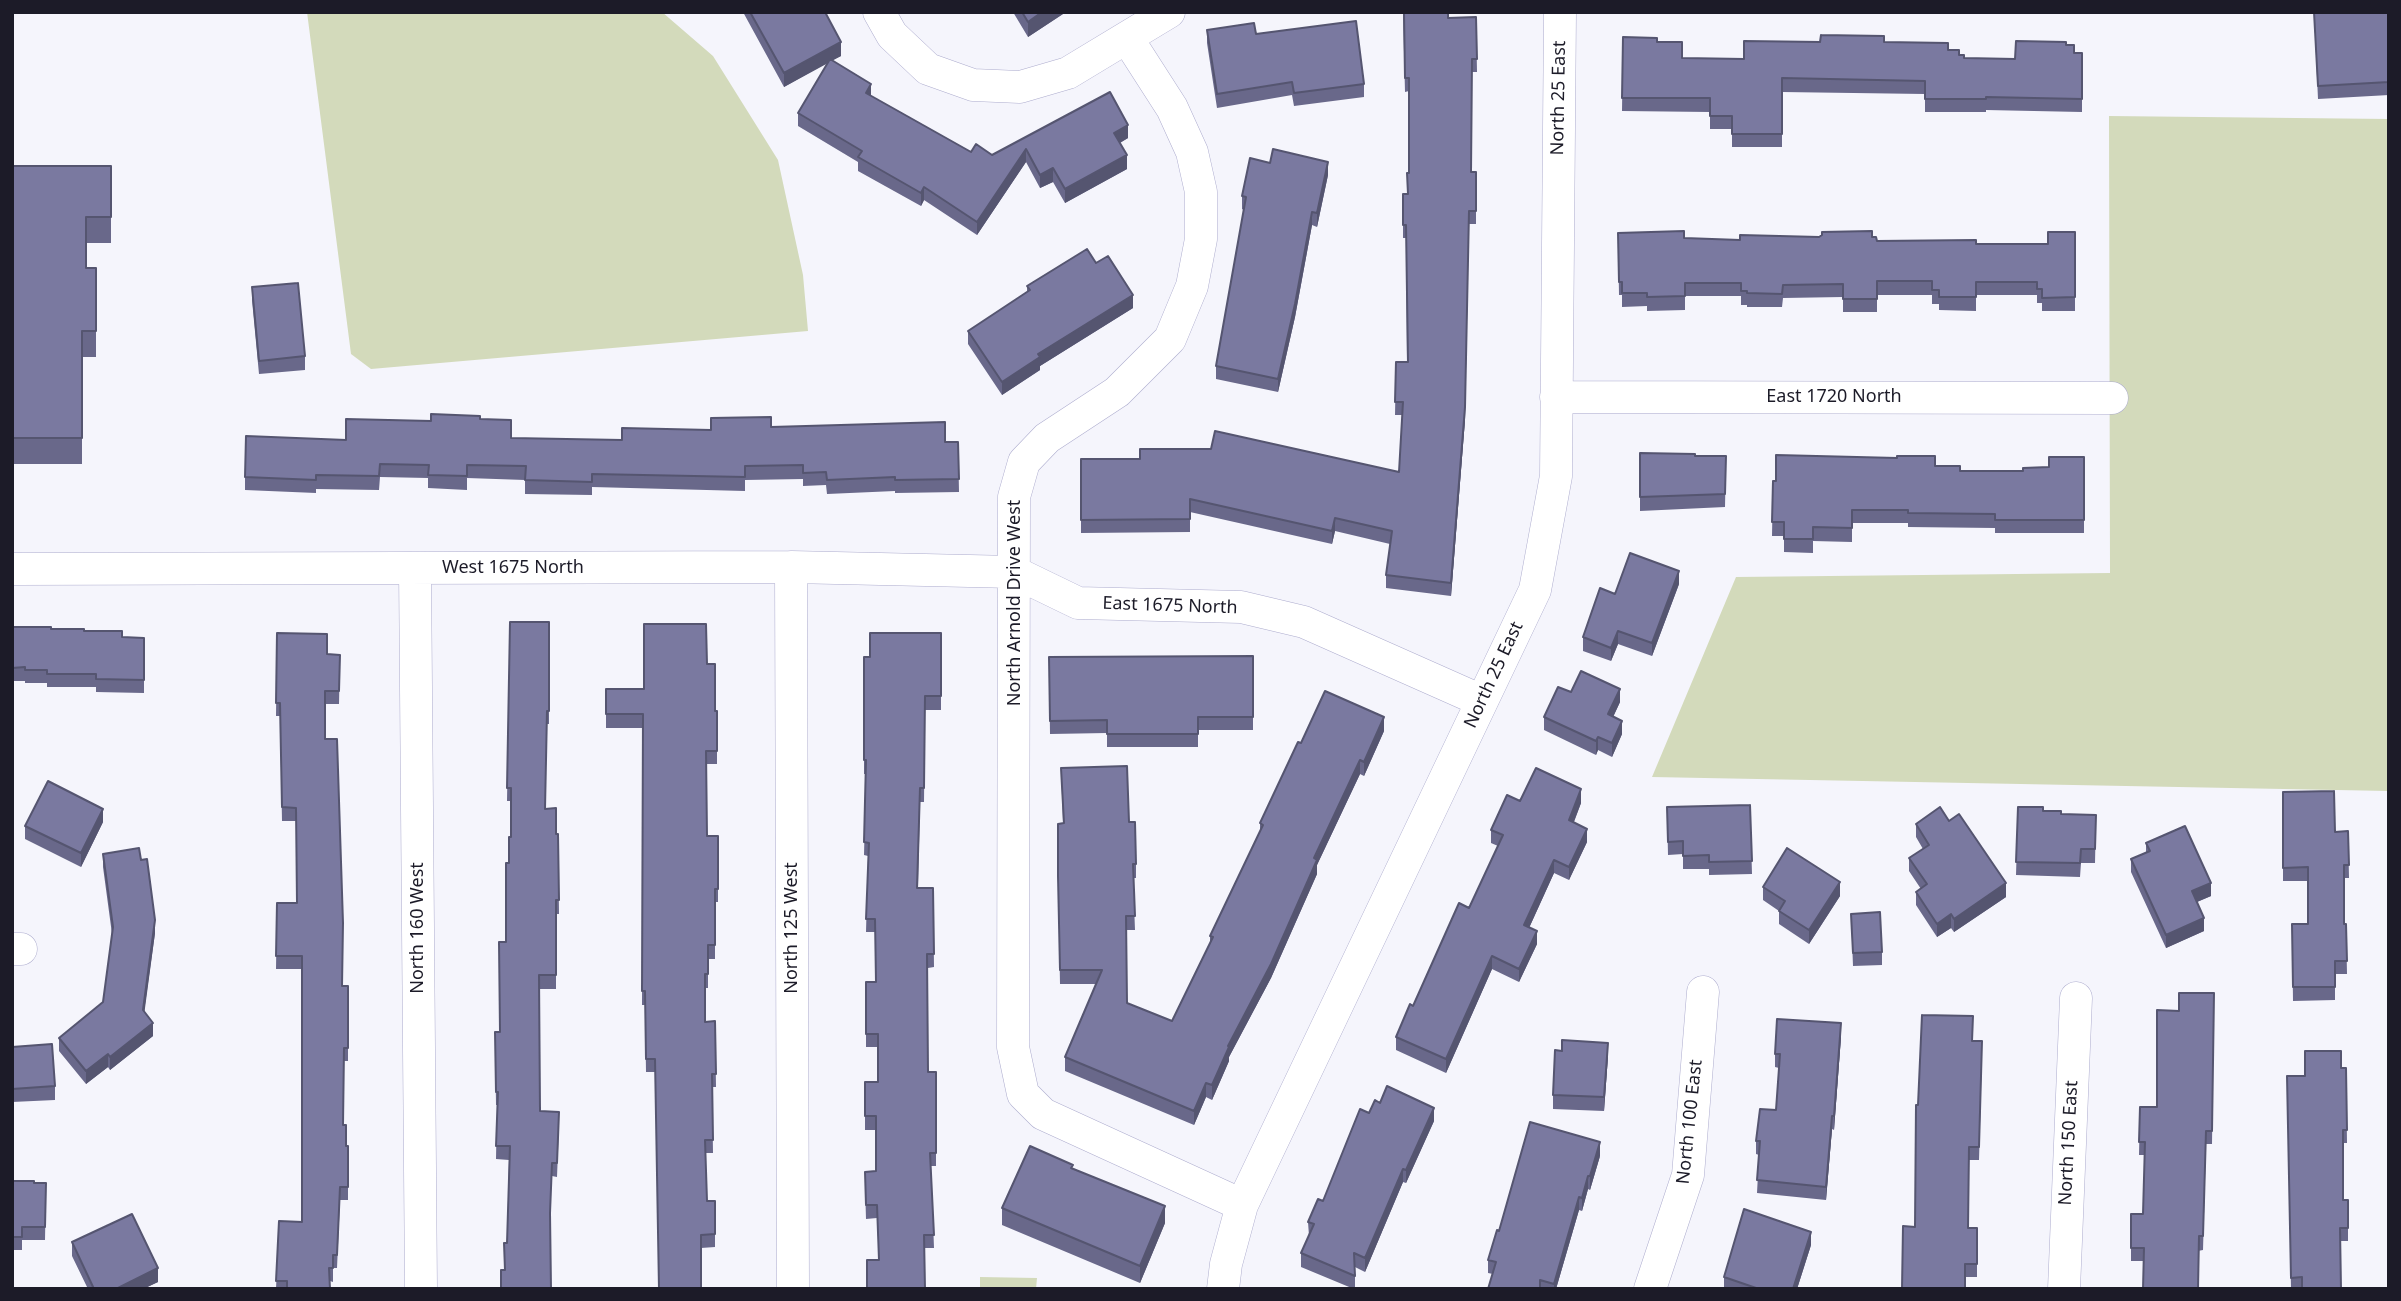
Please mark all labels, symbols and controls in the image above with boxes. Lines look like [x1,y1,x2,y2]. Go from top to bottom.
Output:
street label: North 25 East [1547,40,1571,156]
street label: East 1720 North [1766,386,1902,408]
street label: North Arnold Drive West [1004,500,1026,706]
street label: West 1675 North [442,557,584,579]
street label: East 1675 North [1102,593,1238,619]
street label: North 25 East [1460,618,1528,732]
street label: North 160 West [407,862,429,994]
street label: North 125 West [781,862,803,994]
street label: North 100 East [1673,1059,1707,1185]
street label: North 150 East [2055,1080,2083,1206]

